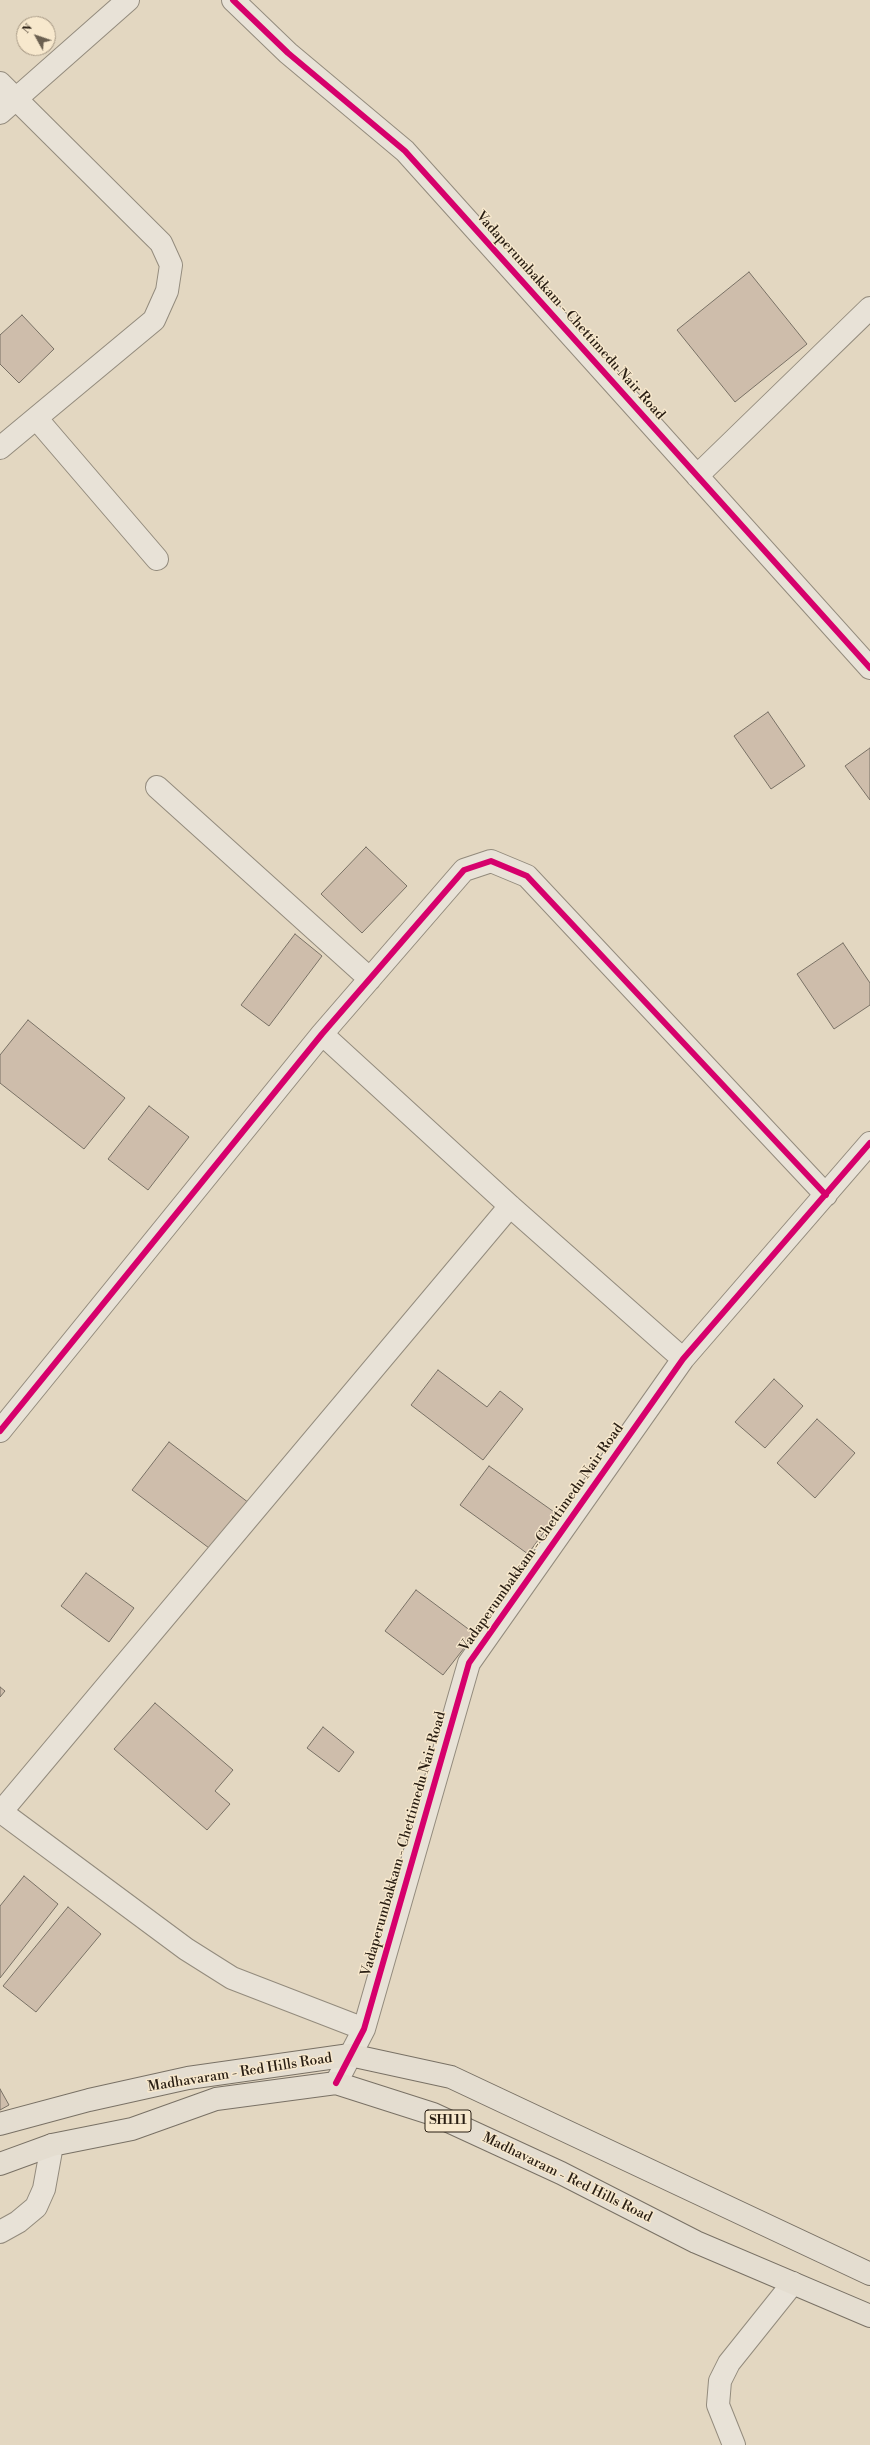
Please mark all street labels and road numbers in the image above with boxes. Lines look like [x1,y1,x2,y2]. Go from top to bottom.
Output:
street label: Vadaperumbakkam - Chettimedu Nair Road [472,208,668,424]
street label: Vadaperumbakkam - Chettimedu Nair Road [456,1421,628,1655]
street label: Vadaperumbakkam - Chettimedu Nair Road [358,1710,450,1978]
street label: Madhavaram - Red Hills Road [147,2050,333,2096]
road number: SH111 [425,2110,471,2132]
street label: Madhavaram - Red Hills Road [480,2130,654,2226]

